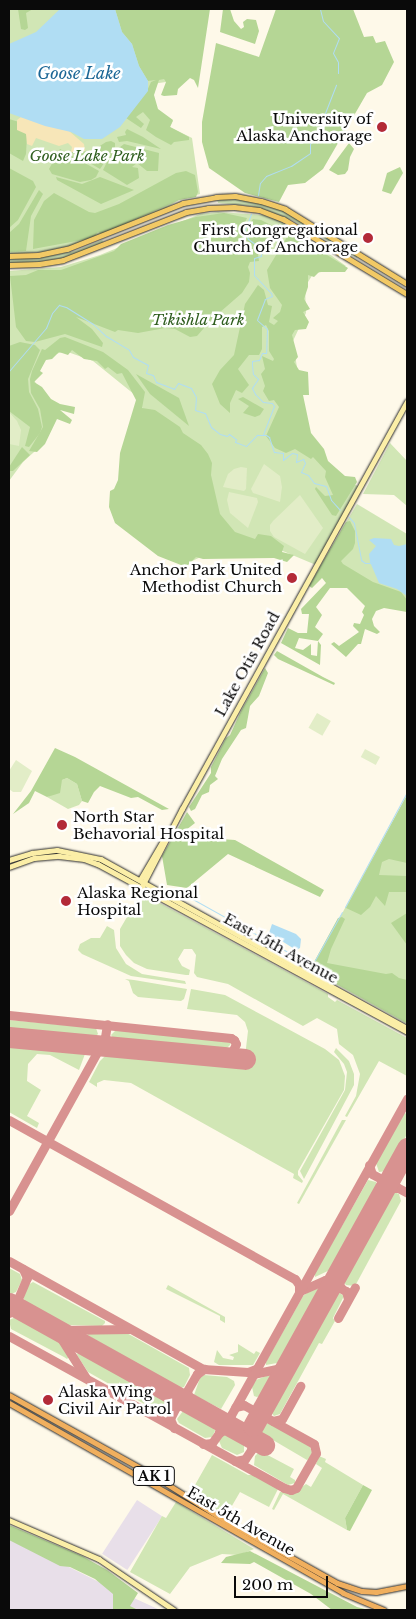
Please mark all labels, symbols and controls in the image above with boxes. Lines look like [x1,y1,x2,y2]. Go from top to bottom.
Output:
water label: Goose Lake [37,63,121,83]
place label: University of Alaska Anchorage [236,109,372,144]
marker: University of Alaska Anchorage [376,121,388,133]
park label: Goose Lake Park [30,147,144,165]
place label: First Congregational Church of Anchorage [193,220,358,255]
marker: First Congregational Church of Anchorage [362,232,374,244]
park label: Tikishla Park [151,311,245,329]
place label: Anchor Park United Methodist Church [129,560,282,595]
marker: Anchor Park United Methodist Church [286,572,298,584]
street label: Lake Otis Road [211,609,283,719]
place label: North Star Behavorial Hospital [73,807,224,842]
marker: North Star Behavorial Hospital [55,818,69,832]
place label: Alaska Regional Hospital [77,883,198,918]
marker: Alaska Regional Hospital [59,894,73,908]
street label: East 15th Avenue [220,909,342,987]
place label: Alaska Wing Civil Air Patrol [58,1382,172,1417]
marker: Alaska Wing Civil Air Patrol [42,1394,54,1406]
road number: AK 1 [132,1464,176,1488]
street label: East 5th Avenue [184,1483,298,1559]
scale bar [236,1566,330,1598]
text: 200 m [242,1575,293,1594]

